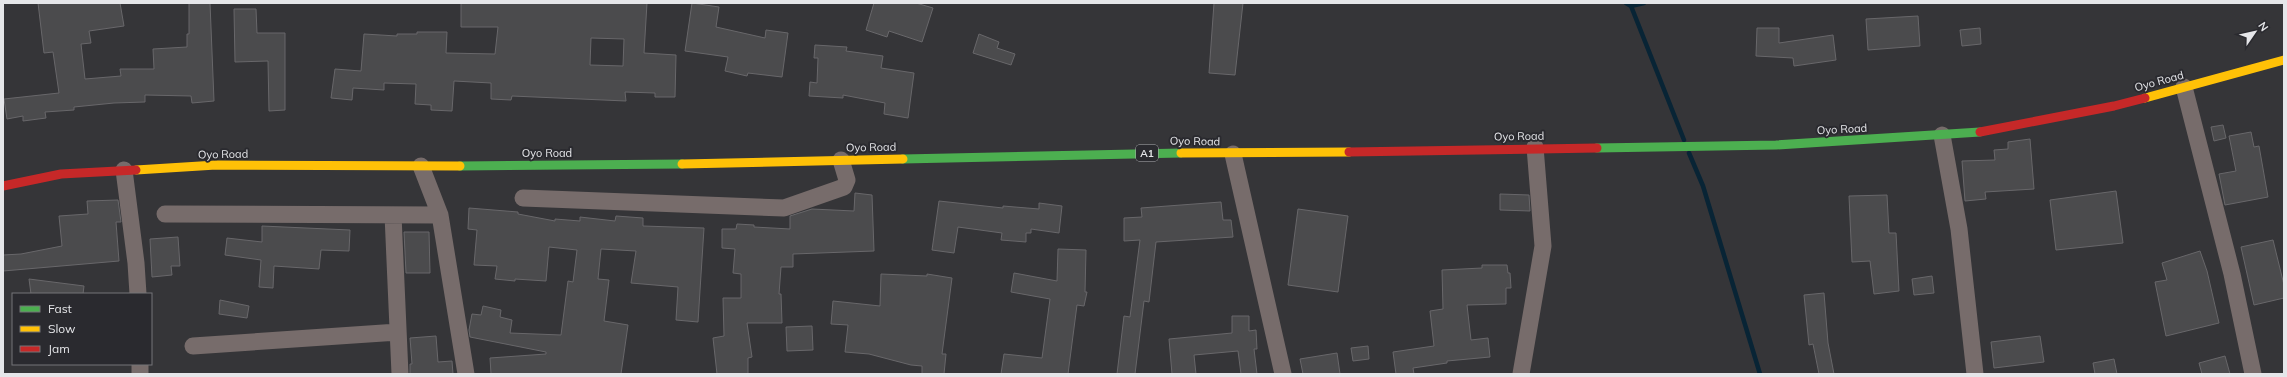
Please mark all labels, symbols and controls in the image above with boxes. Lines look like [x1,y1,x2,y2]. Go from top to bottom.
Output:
north arrow [2235,12,2275,52]
text: N [2255,19,2271,34]
street label: Oyo Road [2133,68,2185,94]
street label: Oyo Road [1816,121,1868,137]
street label: Oyo Road [1494,129,1544,143]
street label: Oyo Road [1170,134,1220,148]
street label: Oyo Road [846,140,896,154]
road number: A1 [1136,145,1158,161]
street label: Oyo Road [522,146,572,160]
street label: Oyo Road [198,147,248,161]
legend [12,293,152,365]
text: Fast [48,301,72,316]
text: Slow [48,321,76,336]
text: Jam [48,341,70,356]

